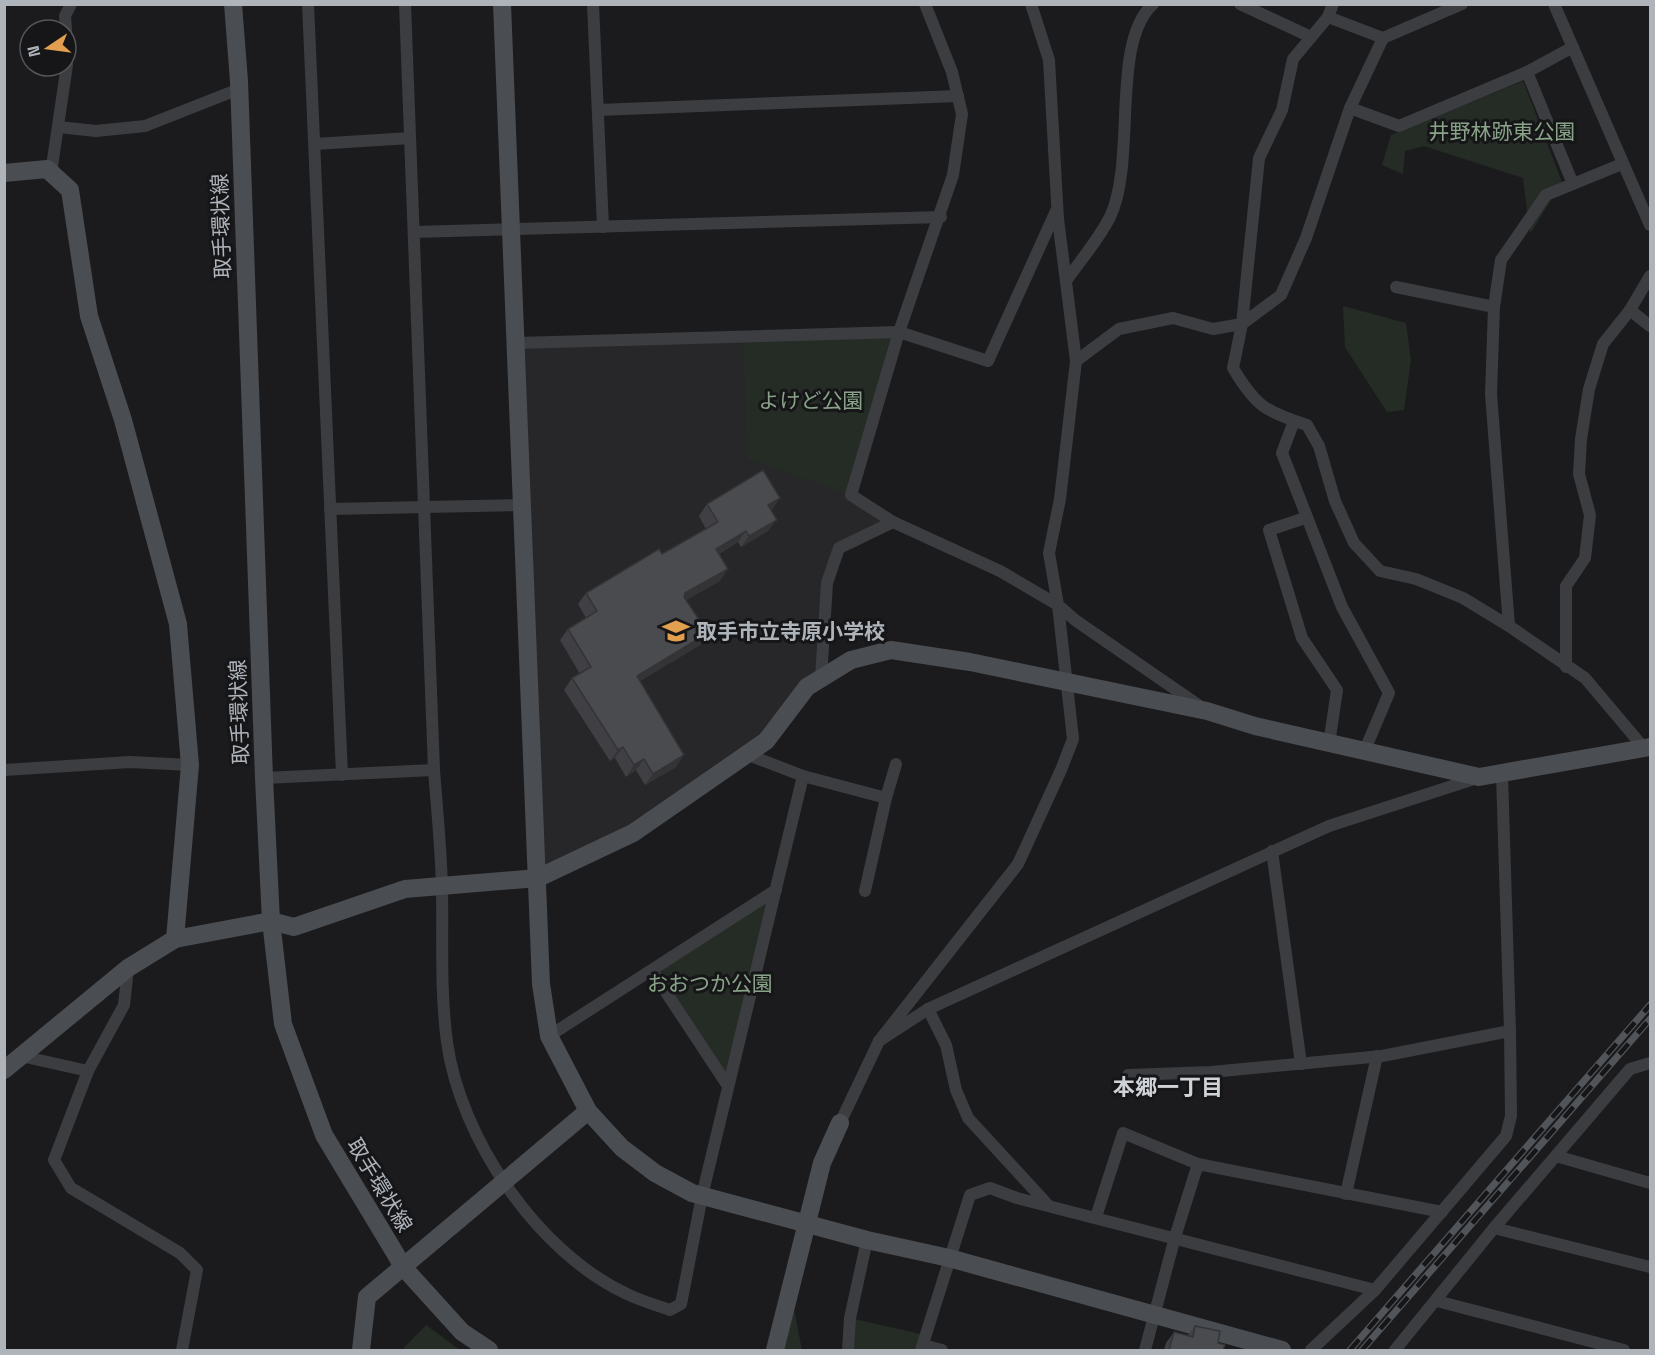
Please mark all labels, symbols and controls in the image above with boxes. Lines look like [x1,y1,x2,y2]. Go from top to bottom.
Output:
north arrow [18,18,78,78]
text: N [22,44,45,59]
park label: 井野林跡東公園 [1429,118,1576,145]
street label: 取手環状線 [206,173,236,279]
park label: よけど公園 [759,387,864,414]
school or university icon: 取手市立寺原小学校 [661,616,691,646]
place label: 取手市立寺原小学校 [696,618,885,645]
street label: 取手環状線 [224,659,254,765]
park label: おおつか公園 [647,970,773,997]
district label: 本郷一丁目 [1113,1073,1223,1101]
street label: 取手環状線 [341,1133,419,1237]

